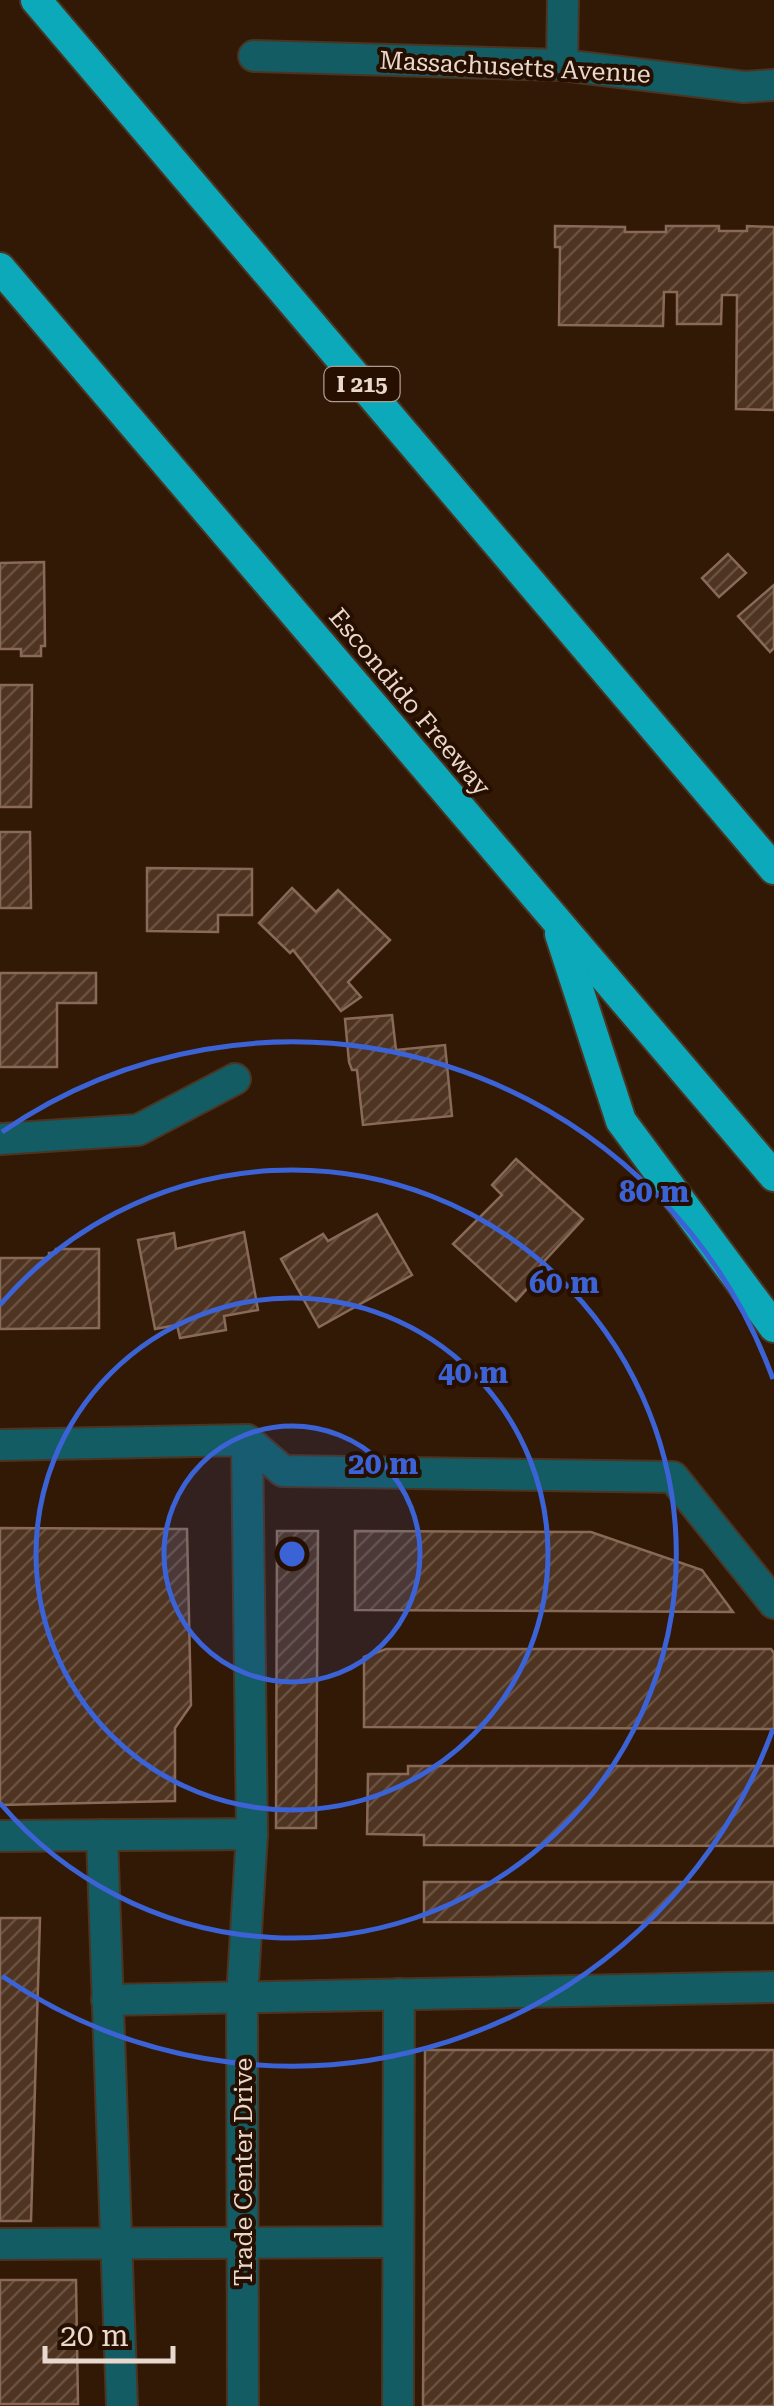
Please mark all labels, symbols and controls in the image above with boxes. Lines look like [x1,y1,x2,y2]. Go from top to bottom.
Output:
street label: Massachusetts Avenue [379,45,651,89]
road number: I 215 [324,367,400,401]
street label: Escondido Freeway [323,603,497,802]
text: 80 m [619,1174,689,1209]
text: 60 m [529,1265,599,1300]
text: 40 m [438,1355,508,1390]
text: 20 m [348,1446,418,1481]
centre of rings [274,1536,310,1572]
street label: Trade Center Drive [229,2058,258,2286]
scale bar [45,2301,172,2363]
text: 20 m [60,2318,129,2353]

